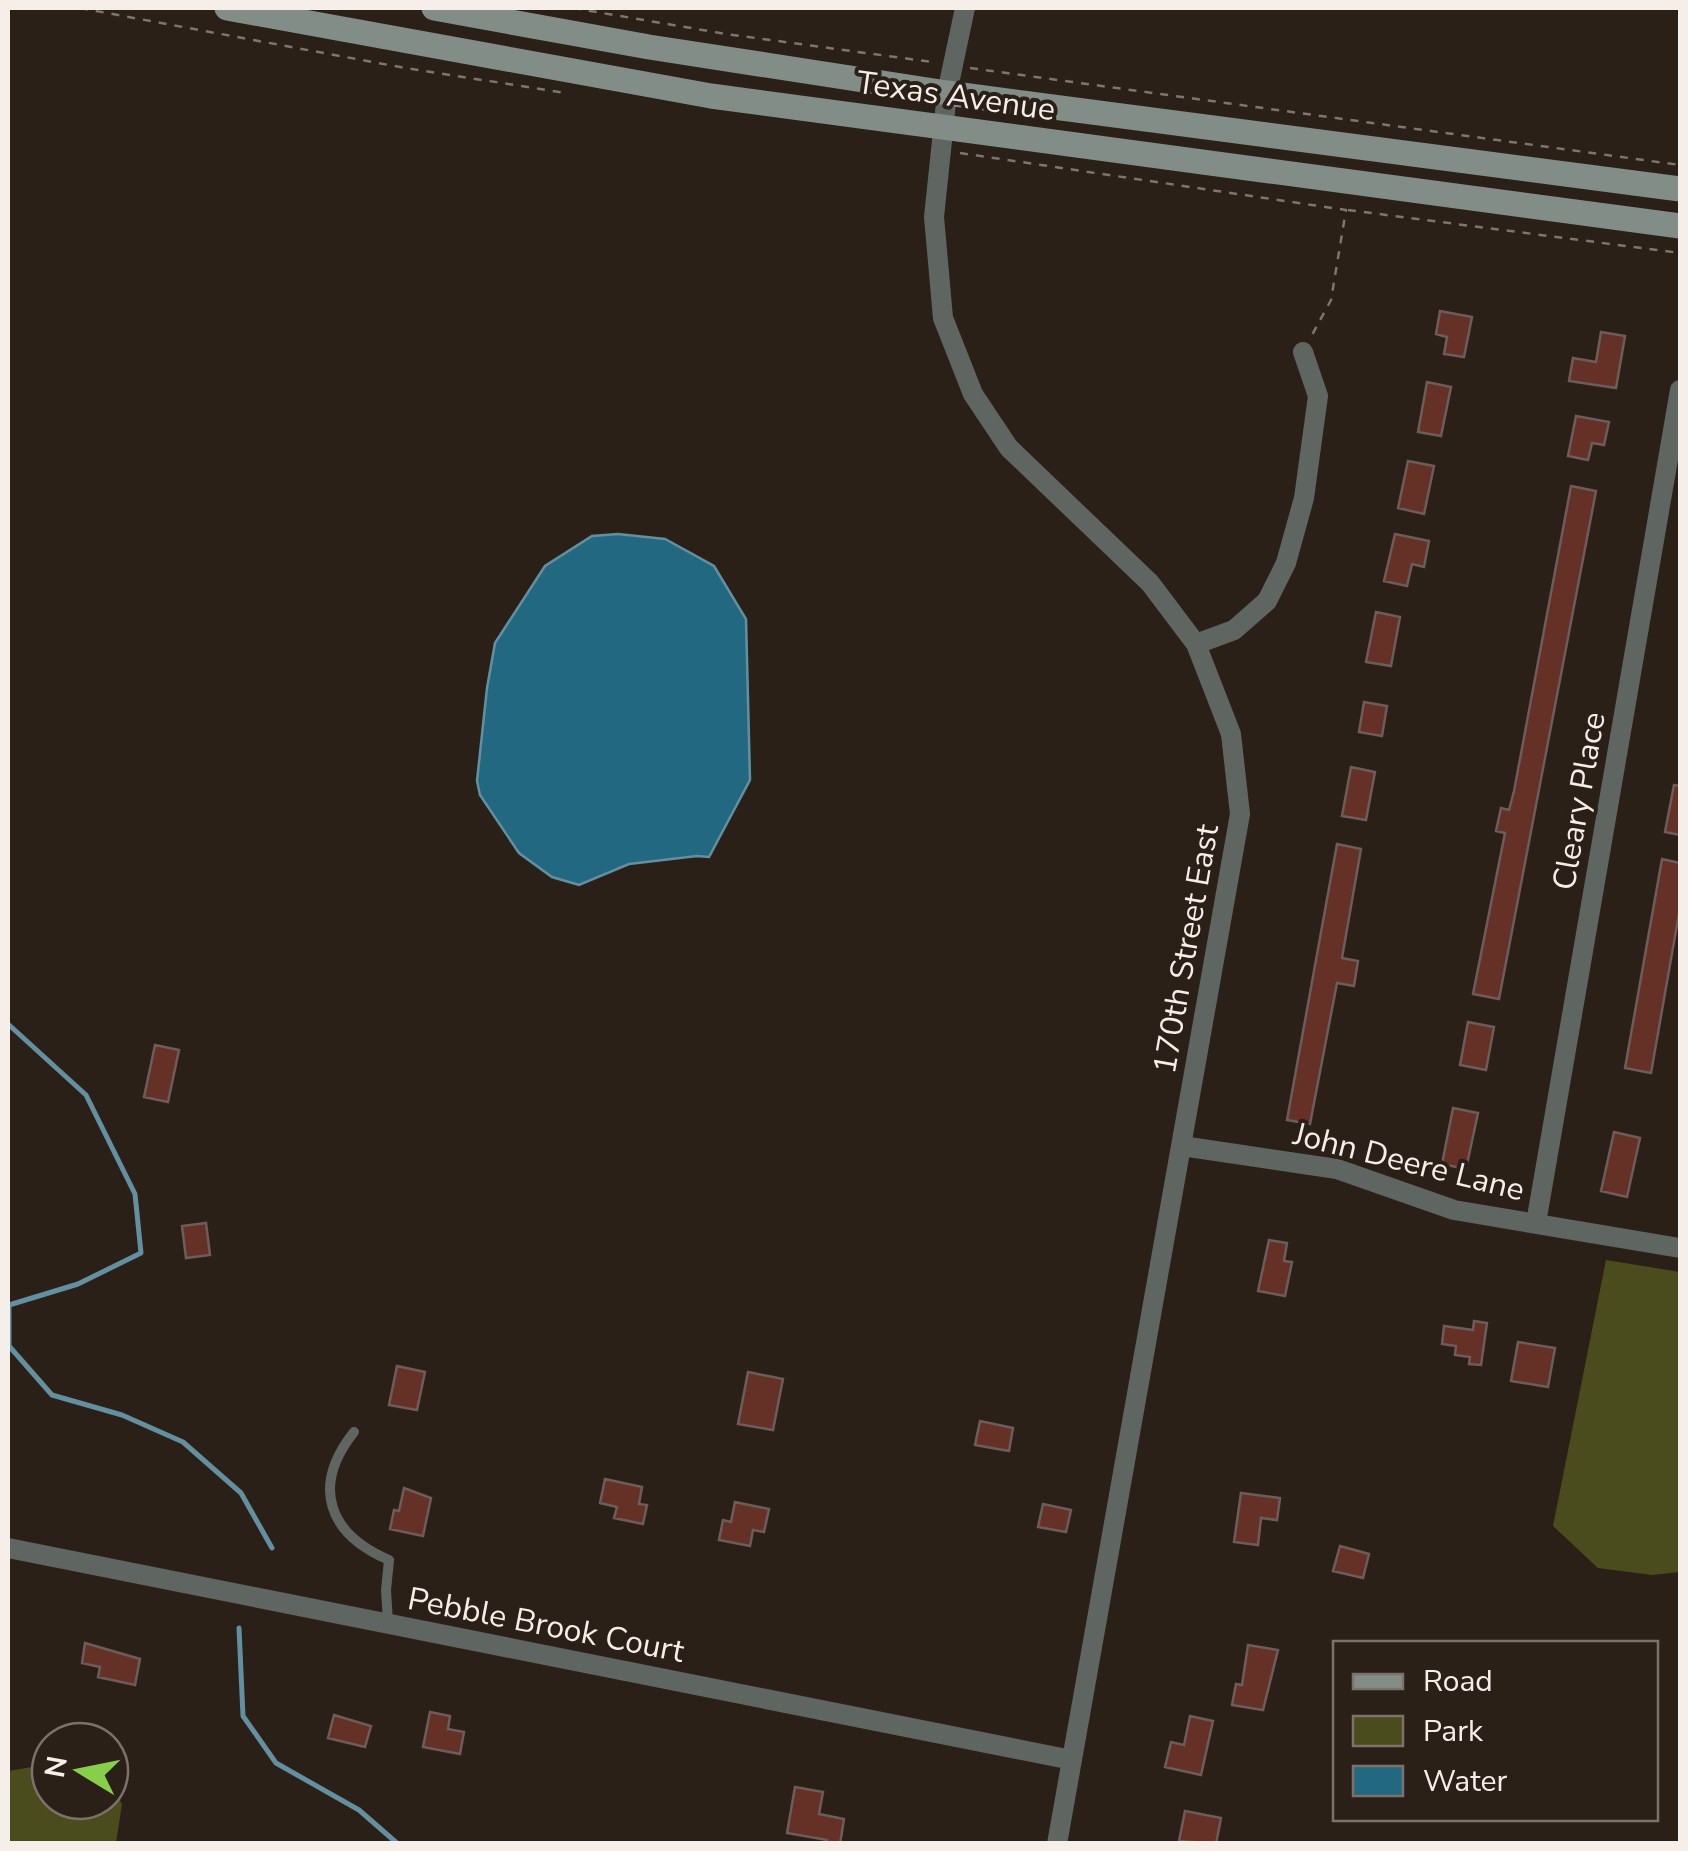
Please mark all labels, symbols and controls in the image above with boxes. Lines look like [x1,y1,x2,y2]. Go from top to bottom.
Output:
street label: Texas Avenue [854,61,1058,131]
street label: Cleary Place [1542,709,1616,893]
street label: 170th Street East [1143,820,1229,1077]
street label: John Deere Lane [1288,1112,1529,1211]
street label: Pebble Brook Court [404,1577,689,1673]
legend [1333,1641,1658,1821]
text: Road [1423,1661,1493,1702]
text: Park [1423,1711,1484,1752]
north arrow [30,1721,130,1821]
text: N [36,1753,77,1780]
text: Water [1423,1761,1508,1802]

